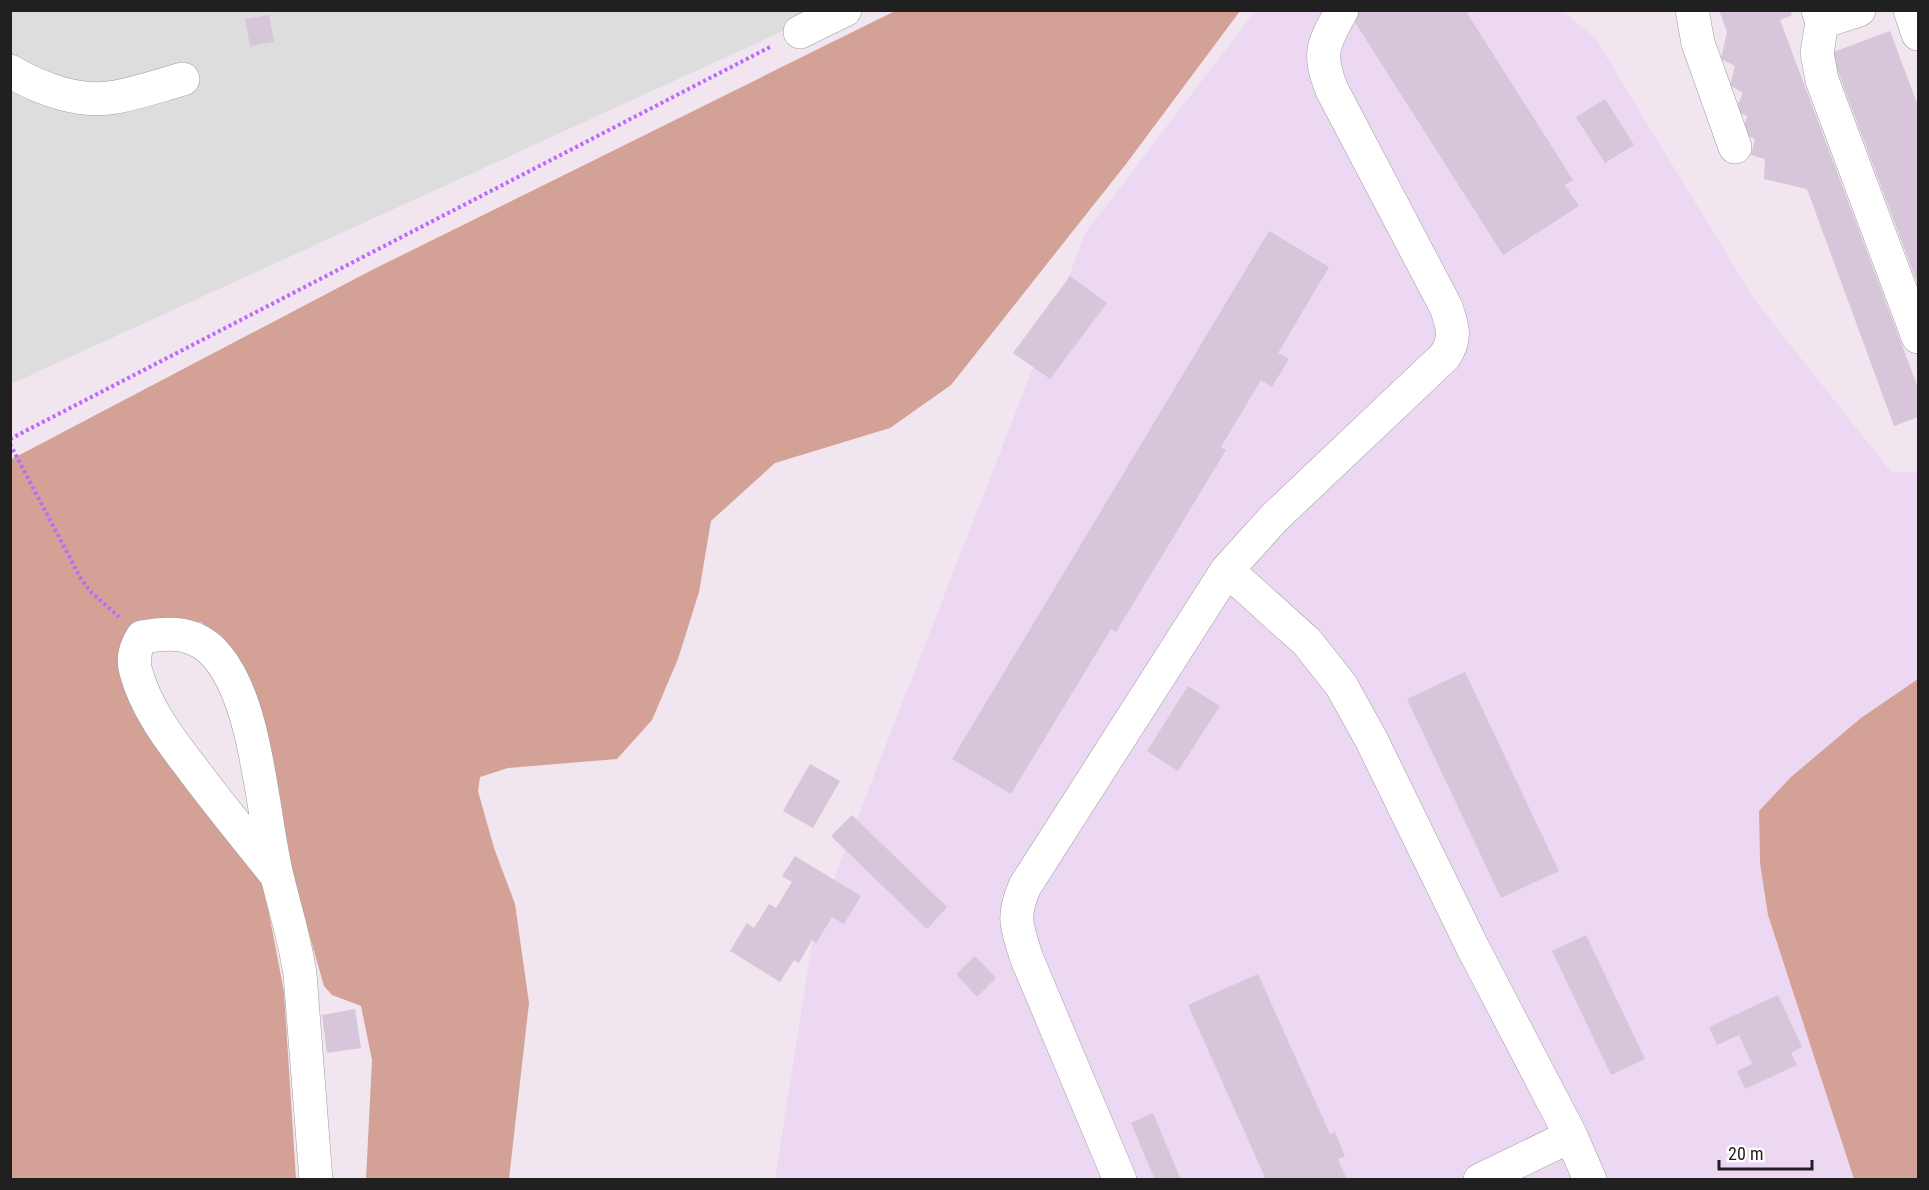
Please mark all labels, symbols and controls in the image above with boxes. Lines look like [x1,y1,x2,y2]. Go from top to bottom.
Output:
scale bar [1719,1133,1812,1171]
text: 20 m [1728,1143,1763,1164]

